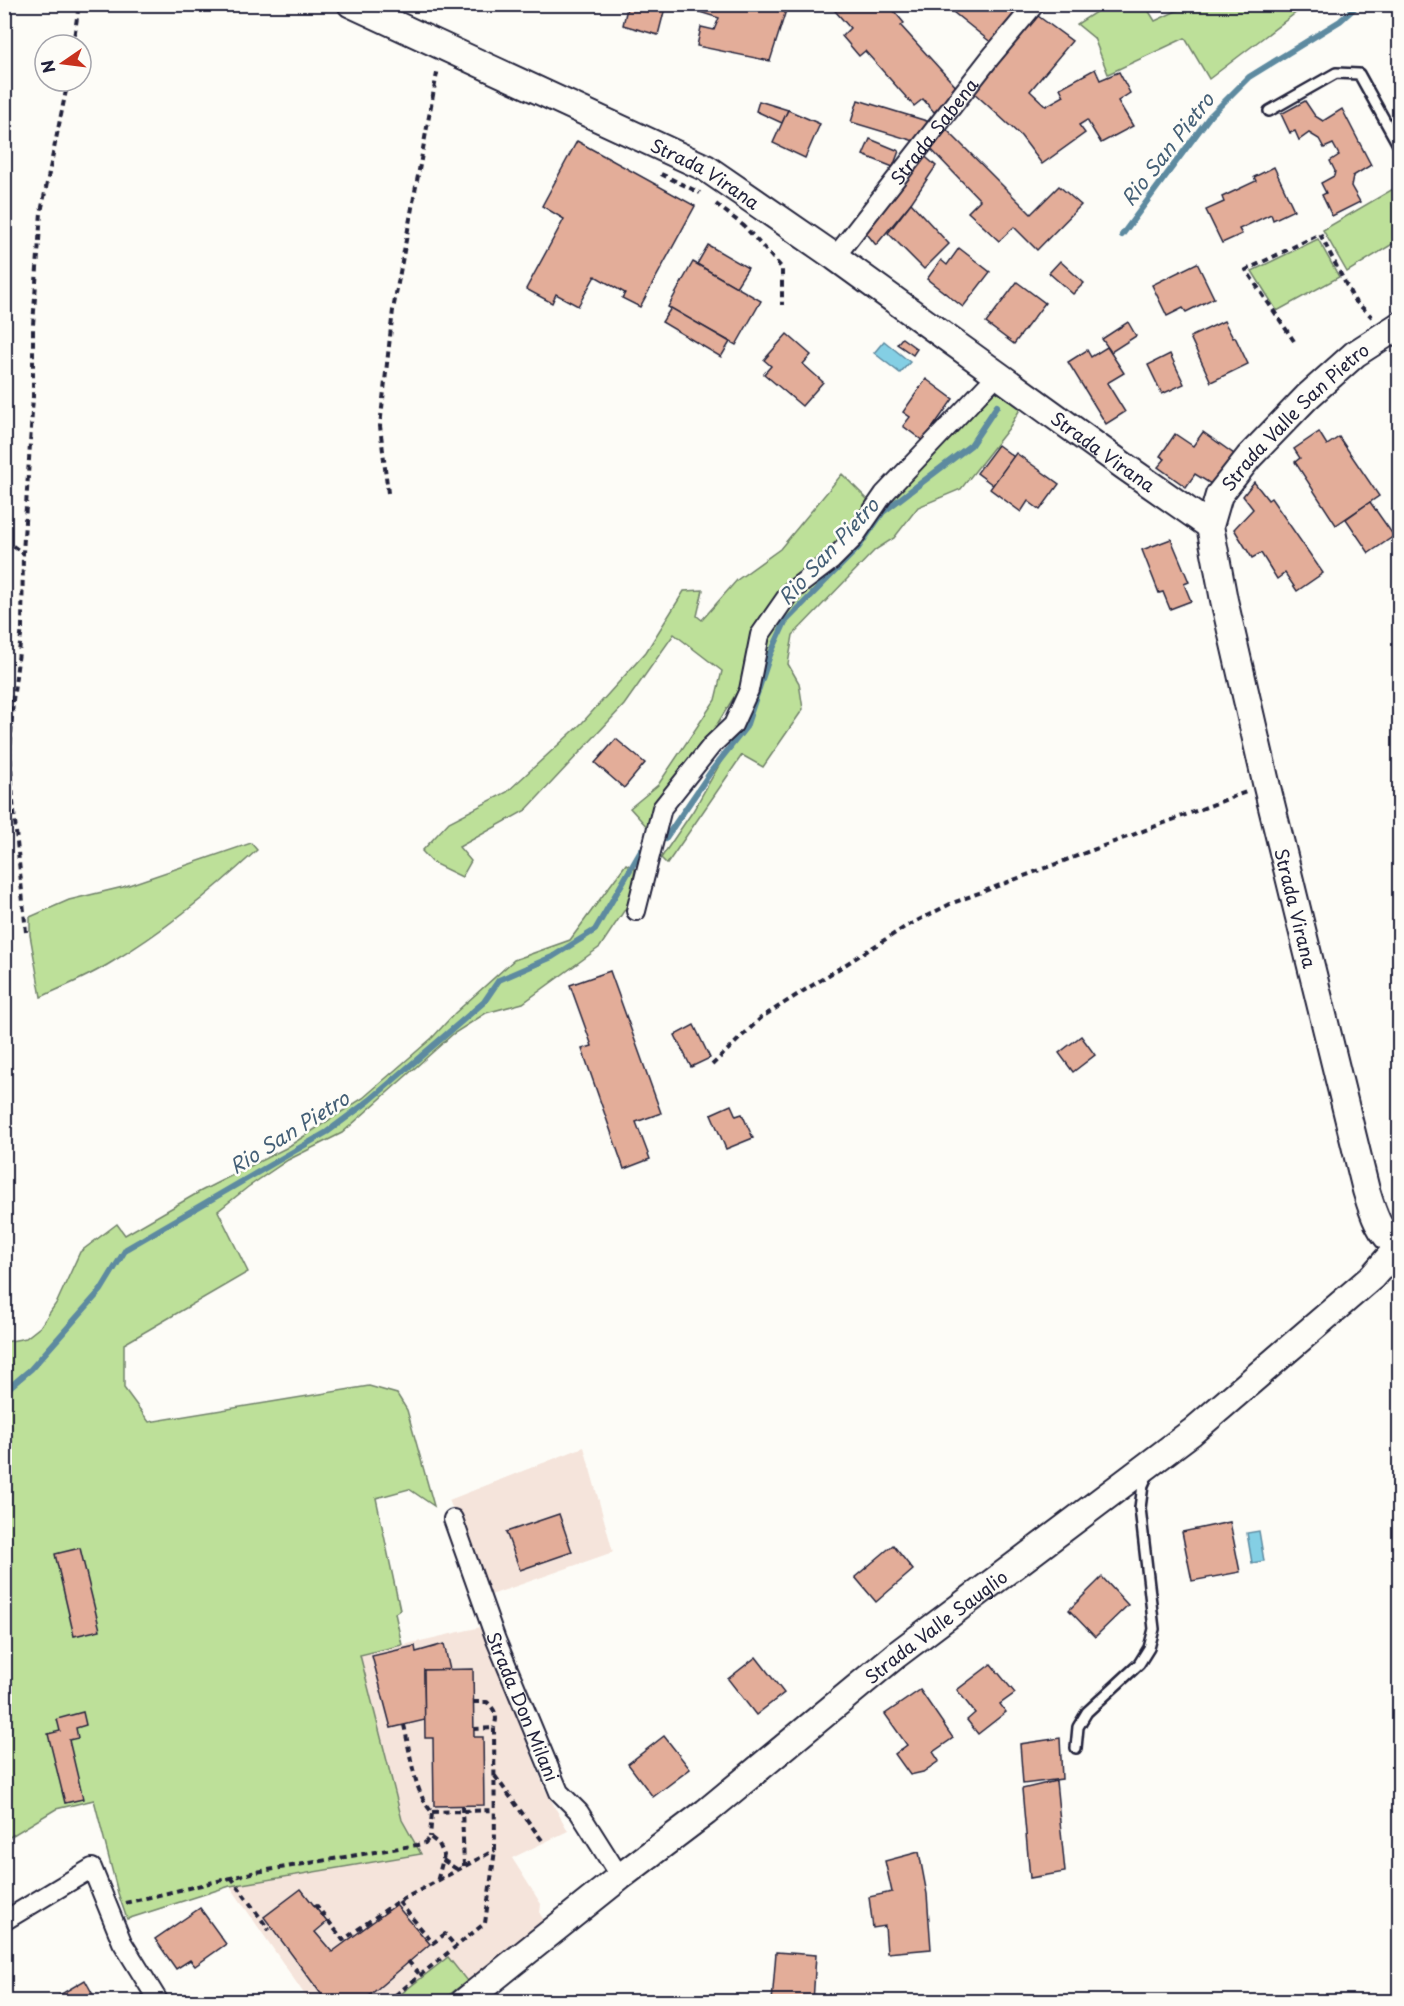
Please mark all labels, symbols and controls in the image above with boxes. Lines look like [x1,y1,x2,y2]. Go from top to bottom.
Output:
north arrow [33,33,93,93]
text: N [34,58,61,76]
street label: Strada Sabena [883,71,984,190]
water label: Rio San Pietro [1113,85,1221,212]
street label: Strada Virana [646,131,766,216]
street label: Strada Valle San Pietro [1214,335,1374,496]
street label: Strada Virana [1046,404,1162,498]
water label: Rio San Pietro [771,490,886,611]
street label: Strada Virana [1268,845,1324,972]
water label: Rio San Pietro [223,1083,355,1181]
street label: Strada Valle Sauglio [858,1563,1012,1690]
street label: Strada Don Milani [480,1628,567,1785]

